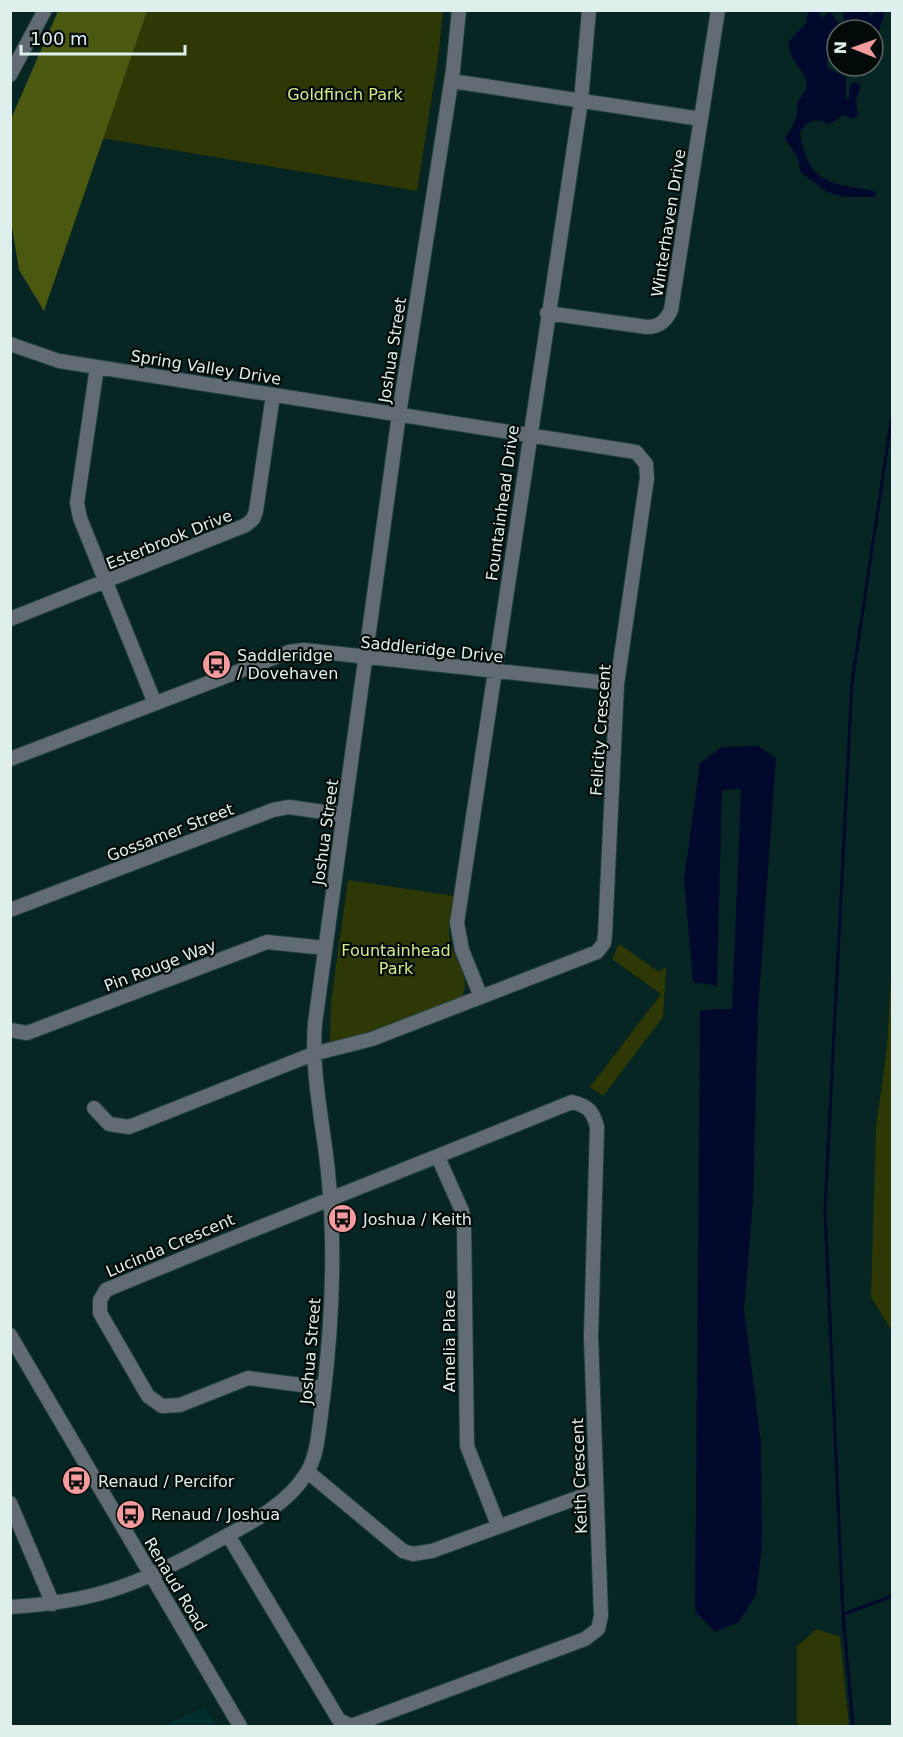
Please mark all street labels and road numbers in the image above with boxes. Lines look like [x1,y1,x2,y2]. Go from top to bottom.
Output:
street label: Winterhaven Drive [647,148,690,298]
street label: Joshua Street [375,296,410,405]
street label: Spring Valley Drive [129,346,283,389]
street label: Fountainhead Drive [482,424,523,582]
street label: Esterbrook Drive [103,506,235,573]
street label: Saddleridge Drive [360,633,504,666]
street label: Felicity Crescent [586,664,615,796]
street label: Joshua Street [309,778,342,887]
street label: Gossamer Street [104,800,236,865]
street label: Pin Rouge Way [101,935,219,996]
street label: Lucinda Crescent [103,1210,237,1281]
street label: Amelia Place [440,1290,459,1392]
street label: Joshua Street [296,1297,325,1406]
street label: Keith Crescent [568,1418,591,1534]
street label: Renaud Road [140,1534,211,1634]

